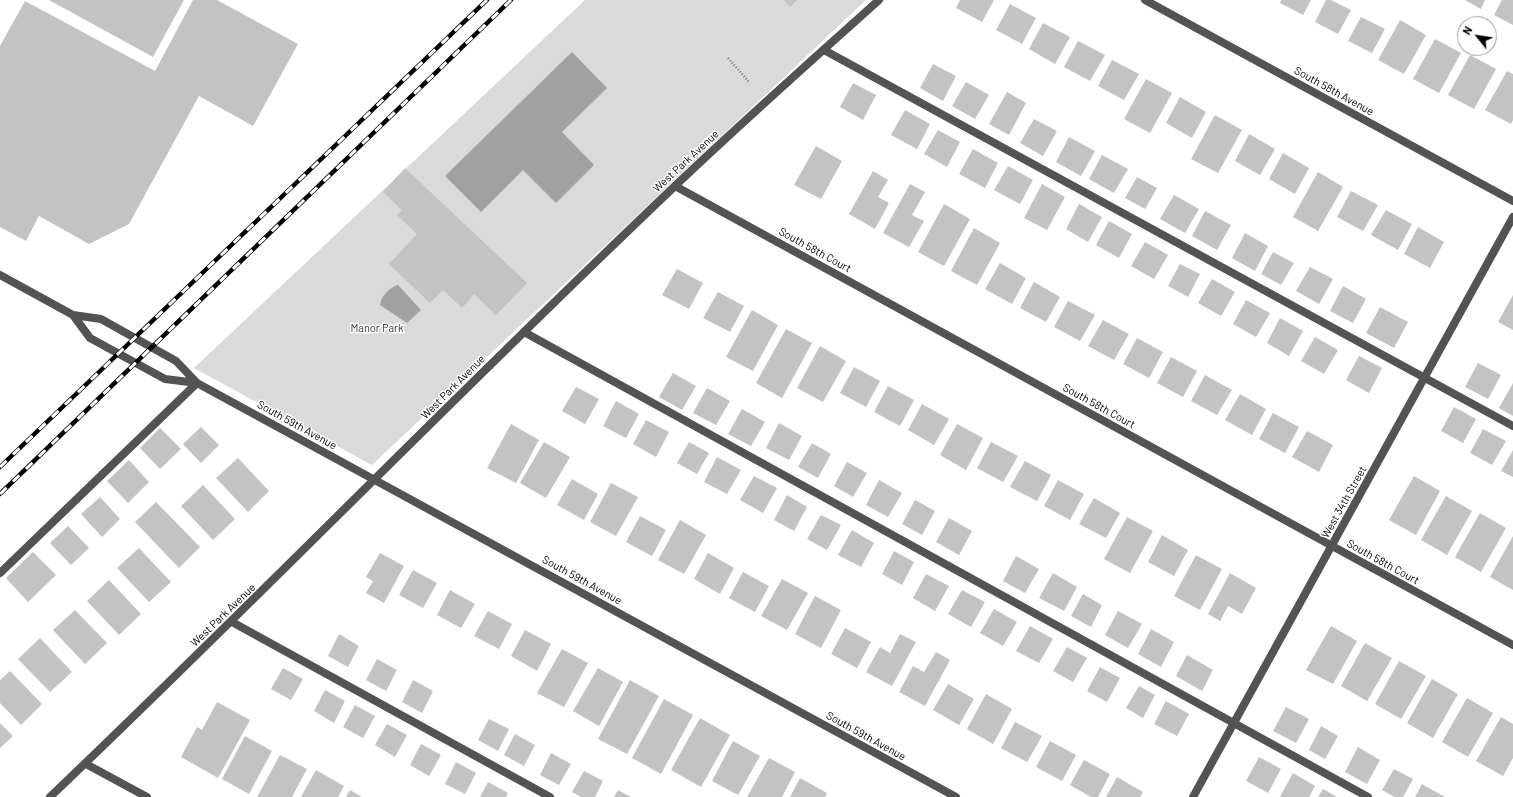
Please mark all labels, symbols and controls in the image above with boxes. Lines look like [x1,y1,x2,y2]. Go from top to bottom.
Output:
north arrow [1457,16,1497,56]
text: N [1460,24,1474,37]
street label: South 58th Avenue [1292,64,1376,118]
street label: West Park Avenue [650,127,722,195]
street label: South 58th Court [777,225,853,275]
park label: Manor Park [350,321,404,335]
street label: West Park Avenue [418,352,488,422]
street label: South 58th Court [1061,381,1137,431]
street label: South 59th Avenue [255,398,339,452]
street label: West 34th Street [1319,464,1369,540]
street label: South 58th Court [1345,537,1421,587]
street label: South 59th Avenue [540,553,624,607]
street label: West Park Avenue [188,581,258,649]
street label: South 59th Avenue [824,709,908,763]

